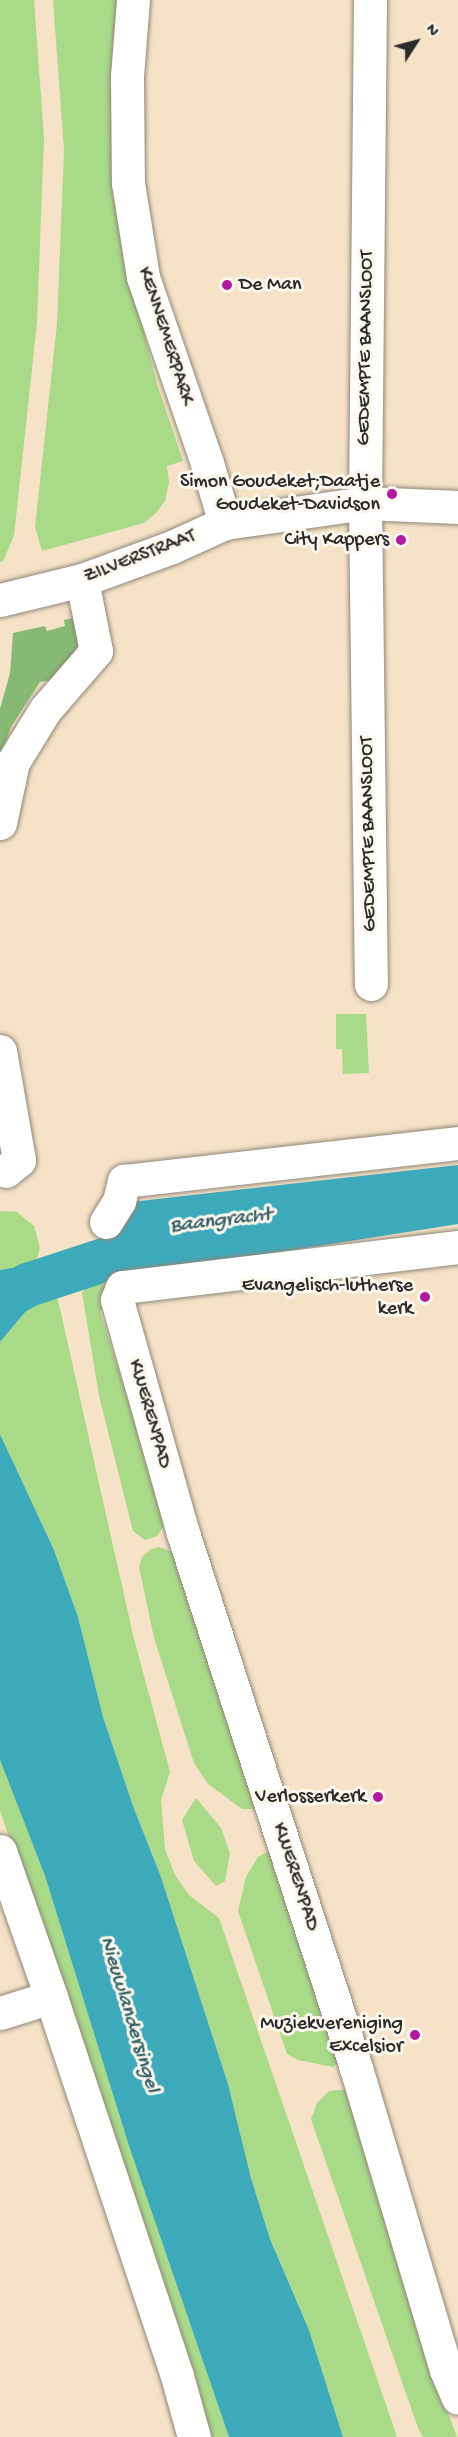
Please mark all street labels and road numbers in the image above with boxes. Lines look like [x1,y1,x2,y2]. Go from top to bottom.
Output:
street label: GEDEMPTE BAANSLOOT [352,250,380,446]
street label: KENNEMERPARK [131,264,199,408]
street label: ZILVERSTRAAT [81,525,199,589]
street label: GEDEMPTE BAANSLOOT [355,736,383,932]
street label: KWERENPAD [122,1357,176,1471]
street label: KWERENPAD [266,1820,324,1934]

